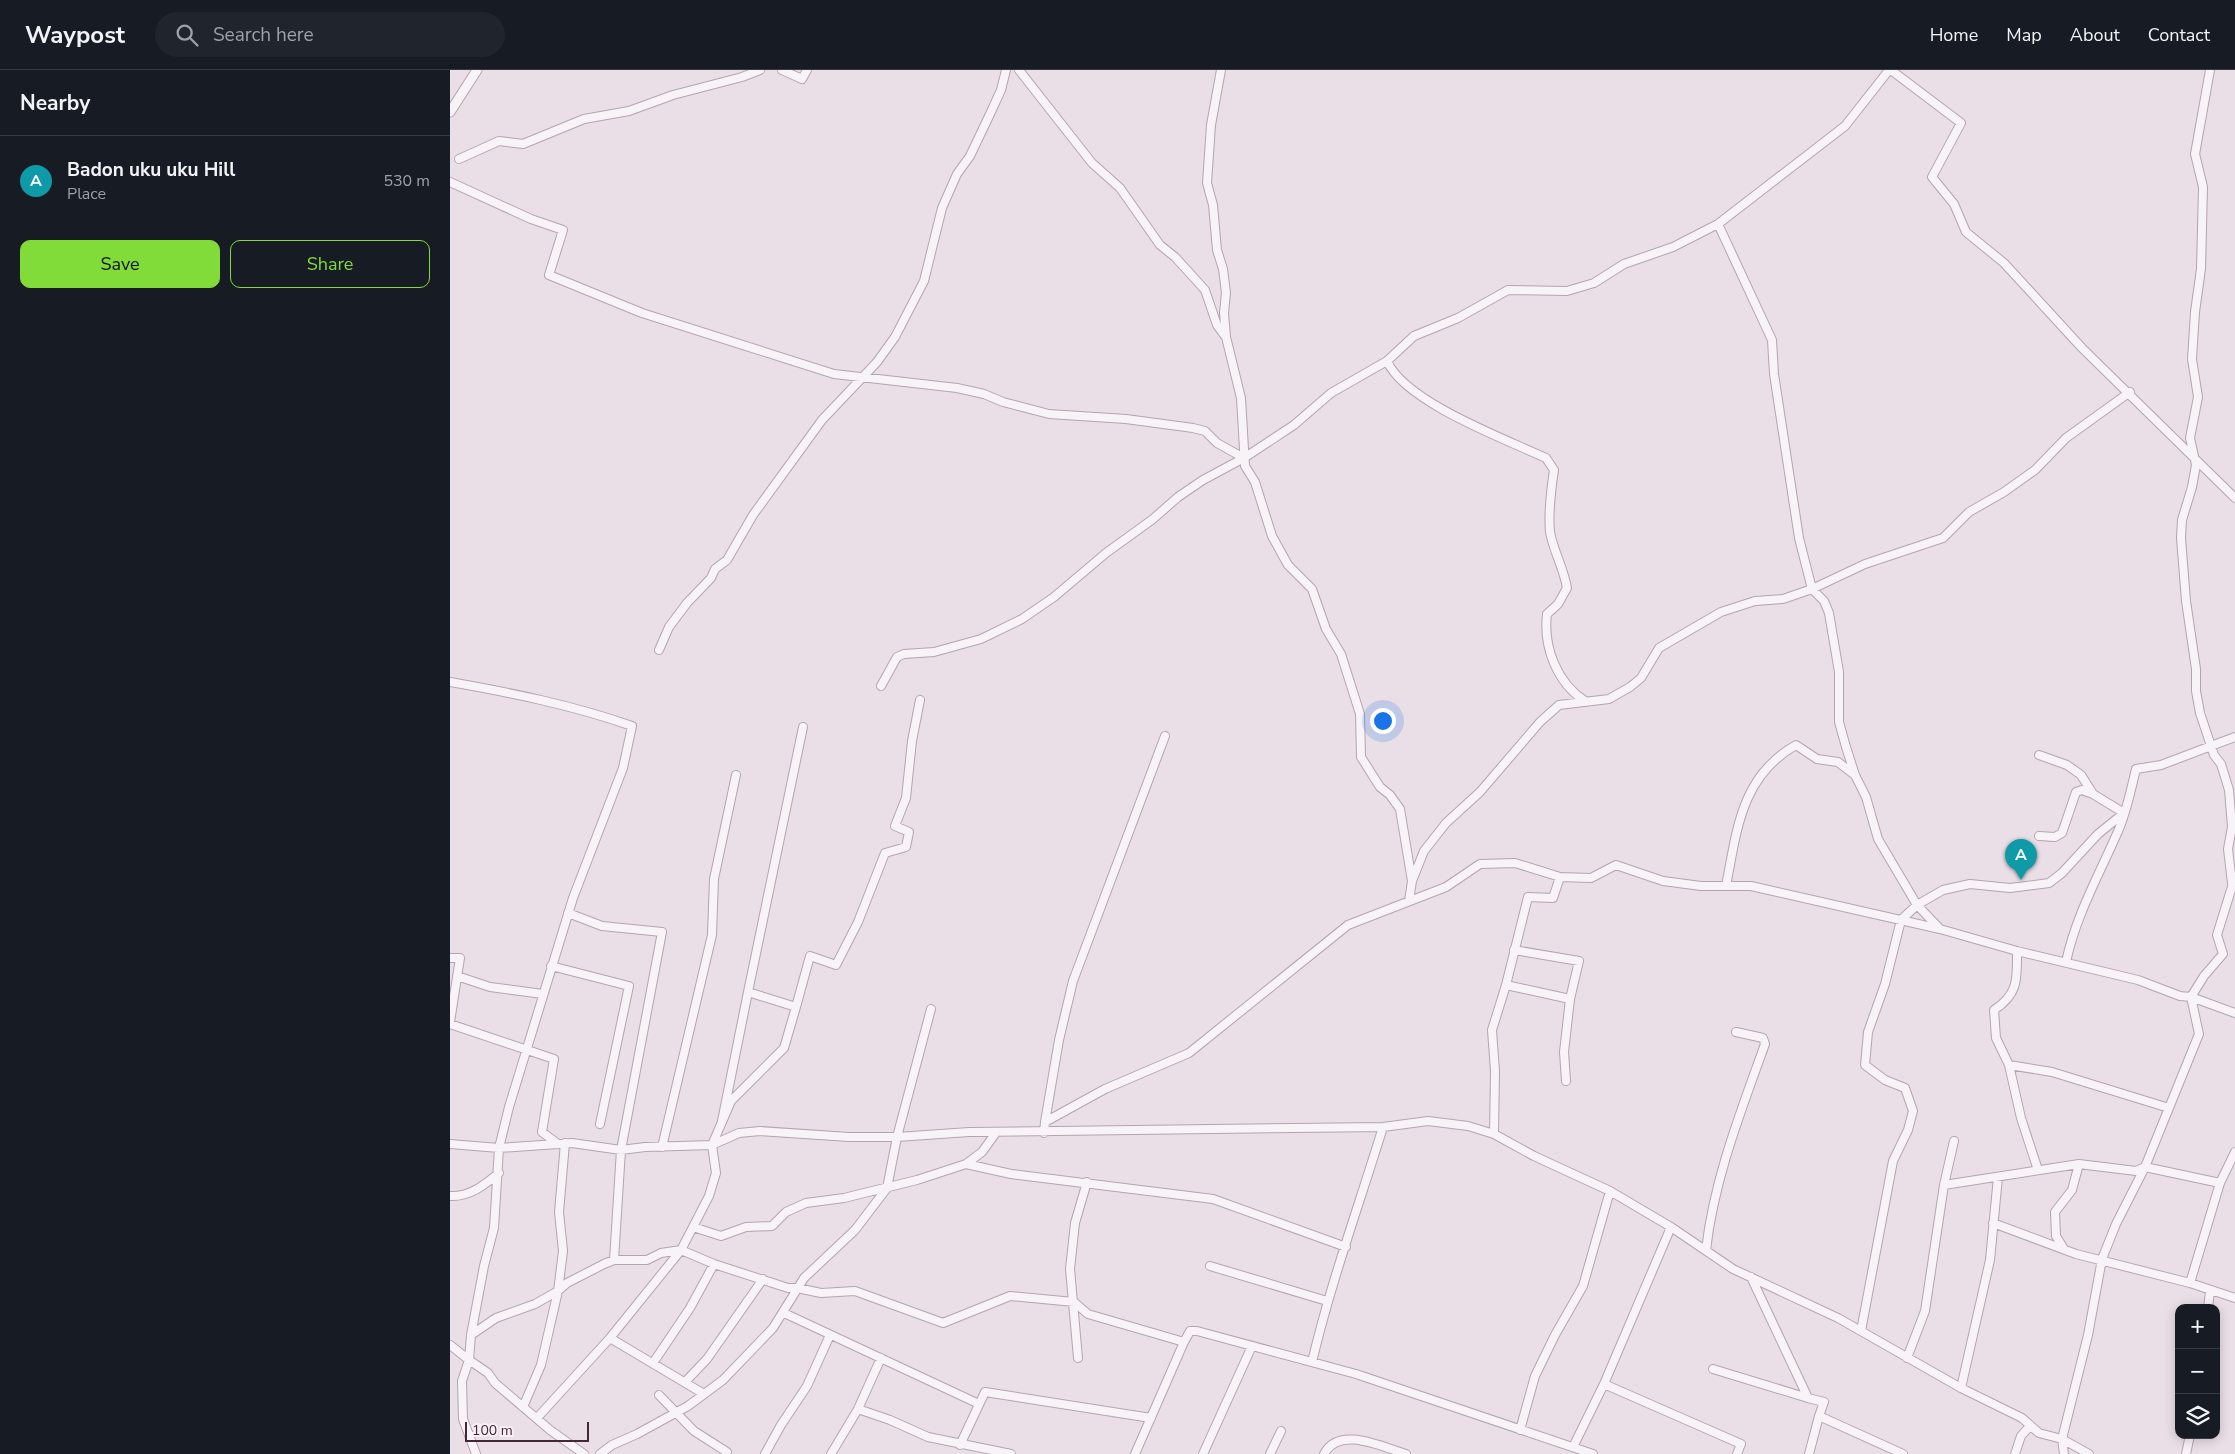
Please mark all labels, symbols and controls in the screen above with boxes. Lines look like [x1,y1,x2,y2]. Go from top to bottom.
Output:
search box [155,12,505,57]
text: Waypost [25,19,125,51]
icon: search [173,21,201,49]
text: Search here [213,22,314,48]
text: Home [1930,23,1978,47]
text: Map [2006,23,2042,47]
text: About [2070,23,2120,47]
text: Contact [2148,23,2210,47]
text: Nearby [20,89,90,117]
text: Badon uku uku Hill [67,157,235,183]
text: A [30,170,42,192]
text: 530 m [383,170,430,192]
text: Place [67,183,106,205]
button: Save [20,240,220,288]
button: Share [230,240,430,288]
your location [1370,708,1396,734]
pin: A [2005,839,2037,880]
map controls [2175,1304,2220,1439]
button: + [2175,1304,2220,1349]
button: − [2175,1349,2220,1394]
button: layers [2175,1394,2220,1439]
scale bar [465,1419,589,1442]
text: 100 m [472,1421,513,1440]

